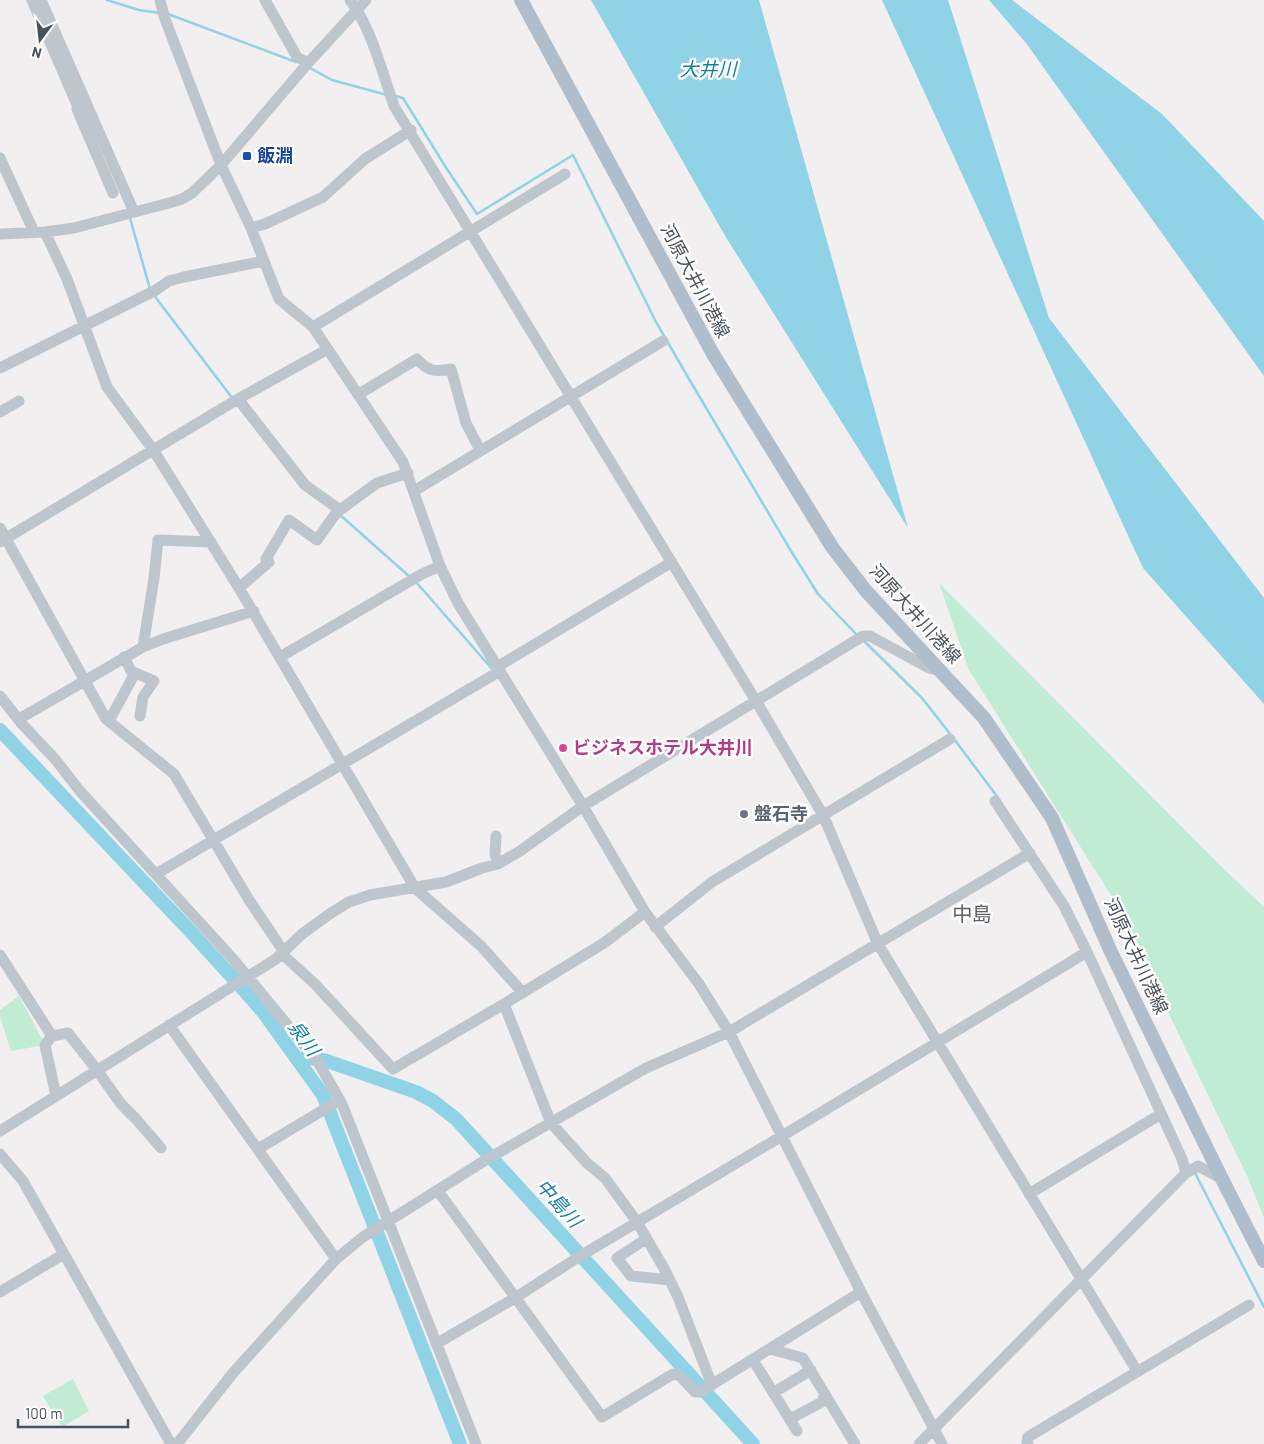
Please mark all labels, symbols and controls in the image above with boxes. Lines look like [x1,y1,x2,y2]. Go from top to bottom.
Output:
north arrow [15,15,65,65]
text: N [30,44,43,62]
water label: 大井川 [679,57,738,80]
place label: 飯淵 [257,144,293,166]
marker: 飯淵 [241,150,253,162]
street label: 河原大井川港線 [657,220,735,341]
street label: 河原大井川港線 [865,559,966,668]
place label: ビジネスホテル大井川 [573,736,753,758]
marker: ビジネスホテル大井川 [557,742,569,754]
place label: 盤石寺 [754,802,808,824]
marker: 盤石寺 [738,808,750,820]
street label: 河原大井川港線 [1100,894,1174,1017]
district label: 中島 [952,901,992,925]
water label: 泉川 [284,1016,326,1061]
water label: 中島川 [532,1174,588,1233]
scale bar [18,1396,128,1428]
text: 100 m [25,1404,63,1422]

